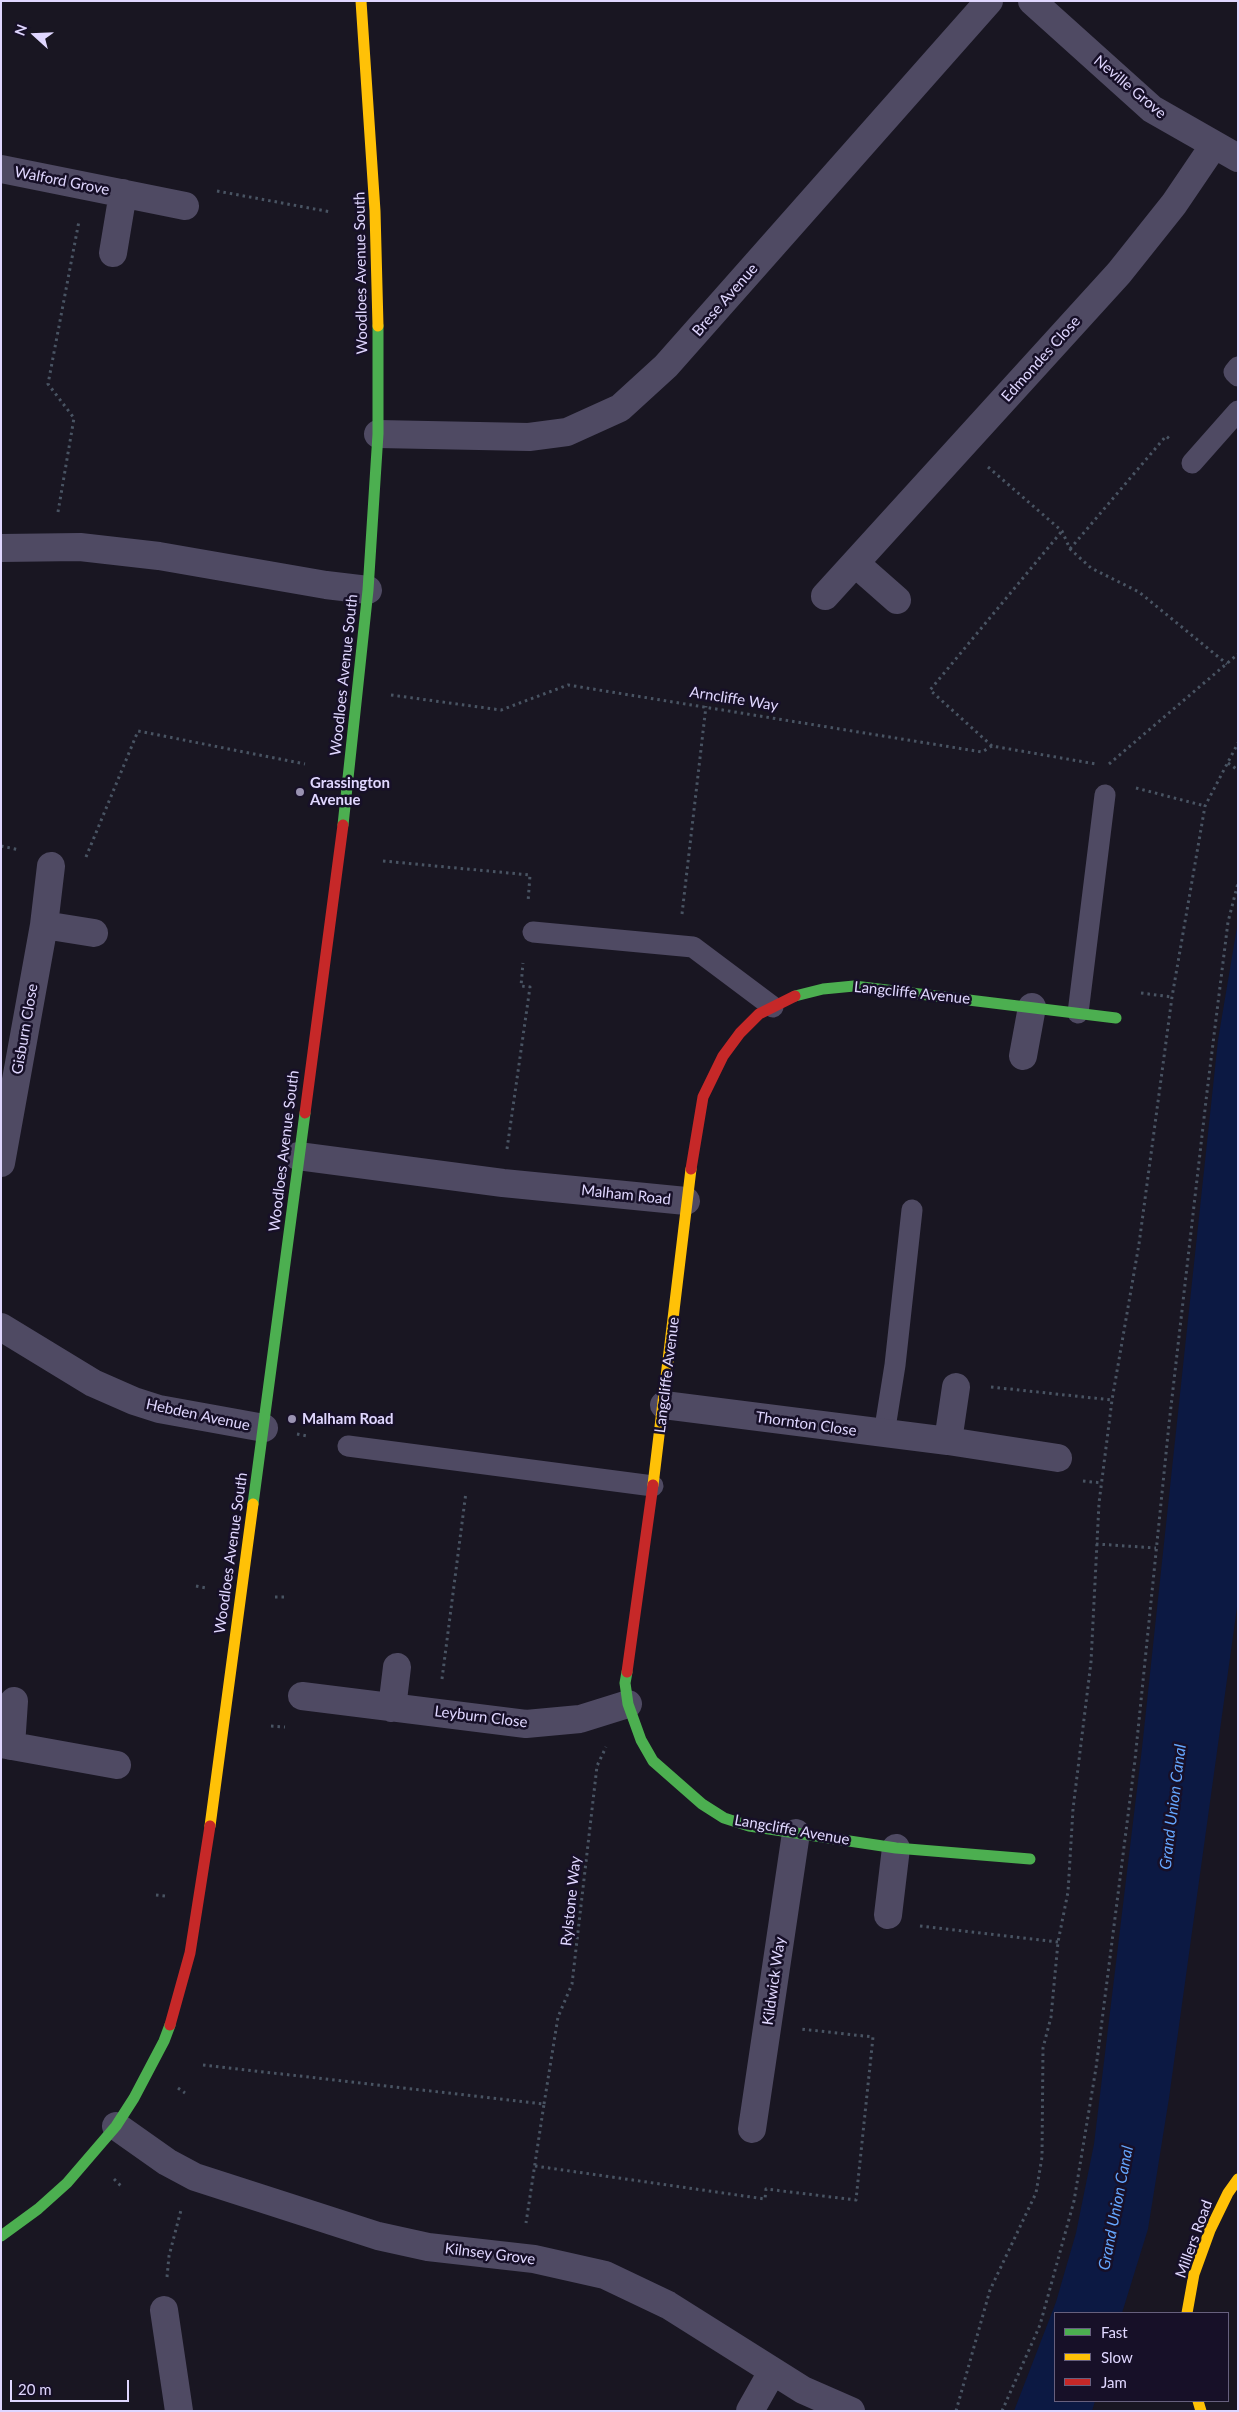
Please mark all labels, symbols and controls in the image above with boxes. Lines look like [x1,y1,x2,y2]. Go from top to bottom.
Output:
north arrow [10,10,60,60]
text: N [11,22,30,38]
street label: Neville Grove [1090,52,1170,122]
street label: Walford Grove [13,163,111,199]
street label: Woodloes Avenue South [351,192,371,354]
street label: Brese Avenue [689,260,761,340]
street label: Edmondes Close [998,312,1084,406]
street label: Woodloes Avenue South [327,593,361,757]
street label: Arncliffe Way [688,683,780,715]
place label: Grassington Avenue [310,774,390,809]
marker: Grassington Avenue [294,786,306,798]
street label: Langcliffe Avenue [853,978,971,1008]
street label: Gisburn Close [8,982,42,1076]
street label: Woodloes Avenue South [265,1069,303,1233]
street label: Malham Road [580,1181,672,1209]
street label: Langcliffe Avenue [651,1316,683,1434]
street label: Hebden Avenue [144,1395,252,1435]
street label: Thornton Close [754,1408,858,1440]
place label: Malham Road [302,1410,393,1428]
marker: Malham Road [286,1413,298,1425]
street label: Woodloes Avenue South [211,1471,251,1635]
street label: Leyburn Close [433,1702,529,1732]
water label: Grand Union Canal [1156,1743,1190,1871]
street label: Langcliffe Avenue [733,1811,851,1849]
street label: Rylstone Way [557,1855,585,1947]
street label: Kildwick Way [759,1936,789,2026]
water label: Grand Union Canal [1095,2144,1137,2272]
street label: Millers Road [1172,2198,1216,2280]
street label: Kilnsey Grove [444,2240,536,2268]
legend [1054,2312,1229,2402]
text: Fast [1101,2323,1128,2341]
text: Slow [1101,2348,1133,2366]
scale bar [12,2370,131,2402]
text: Jam [1101,2373,1127,2391]
text: 20 m [18,2380,52,2398]

